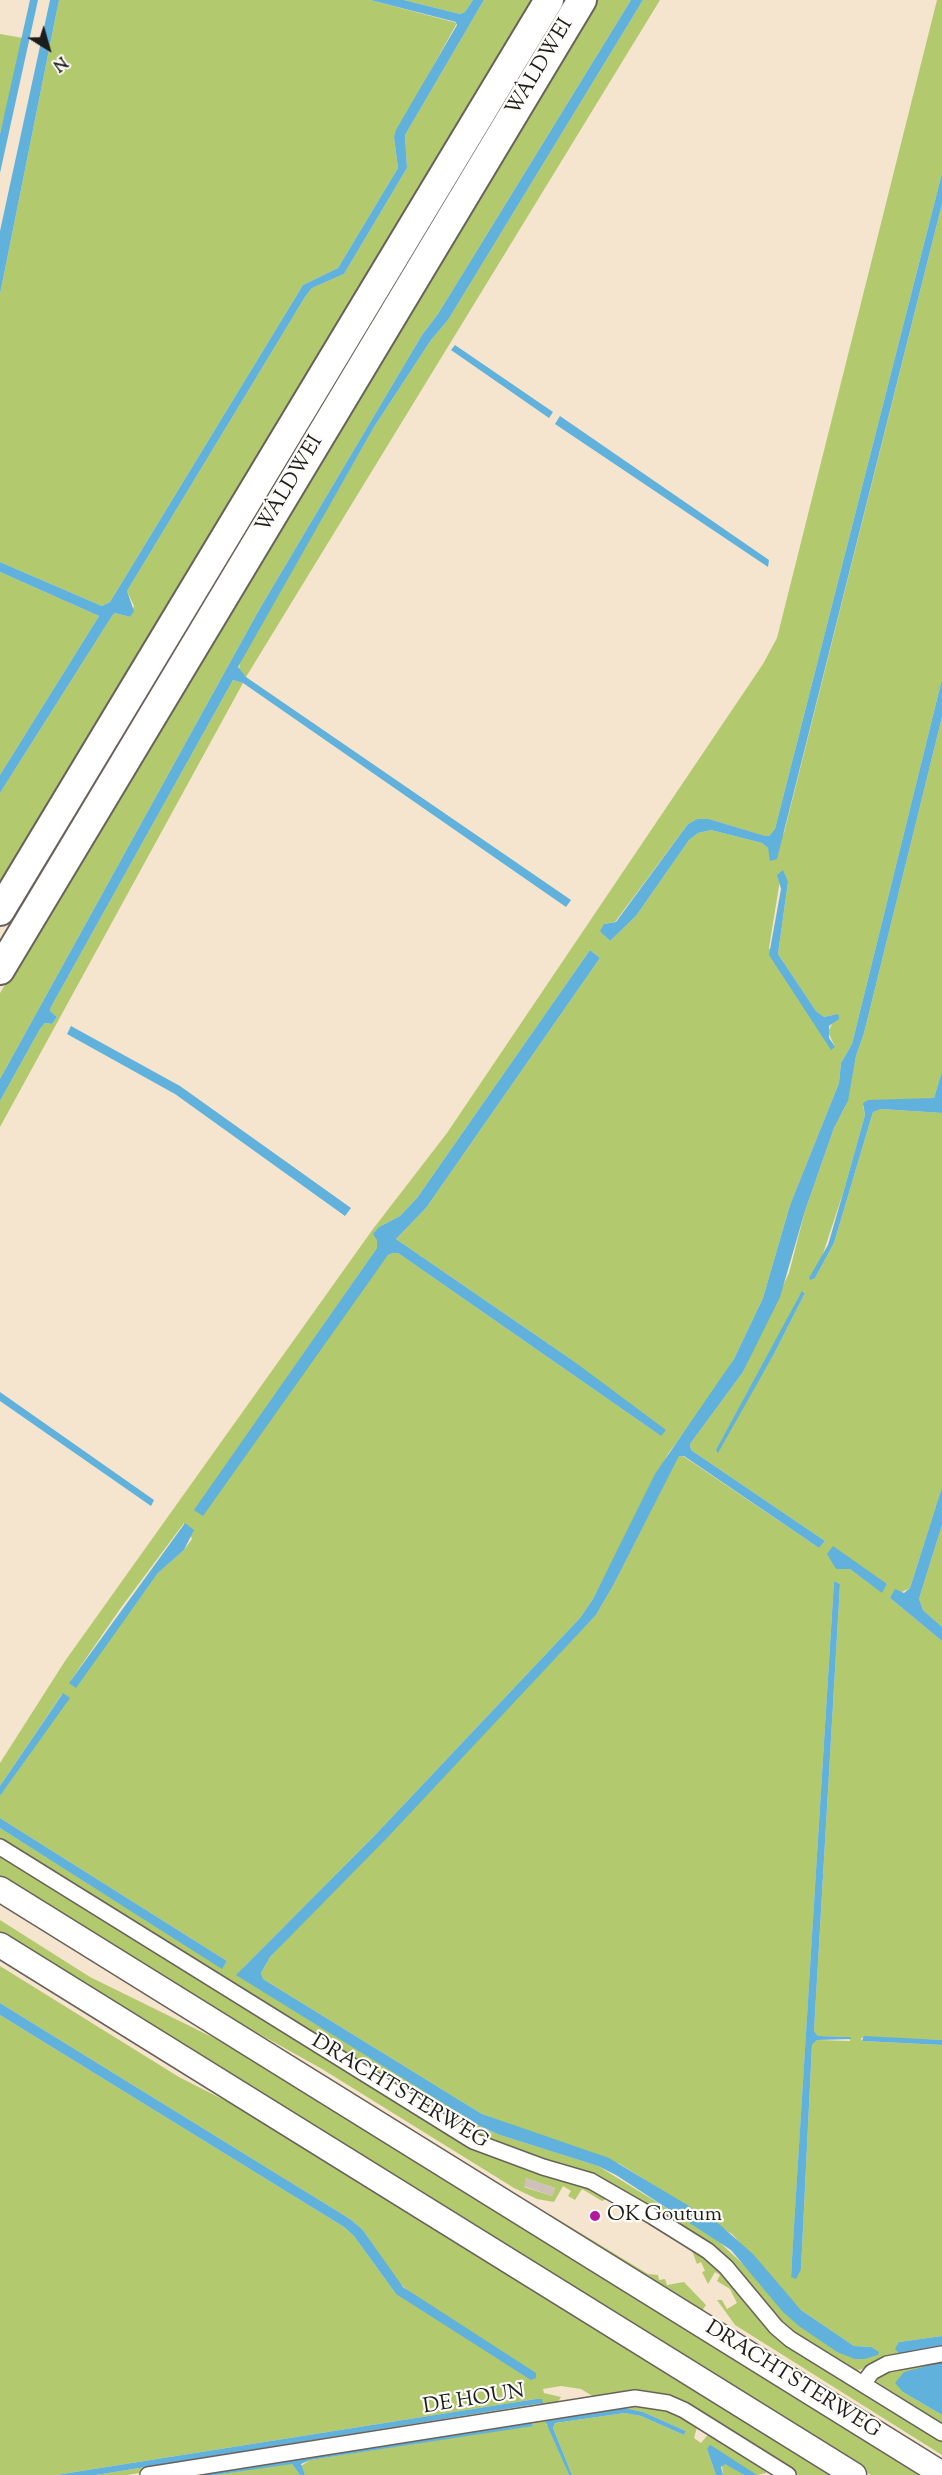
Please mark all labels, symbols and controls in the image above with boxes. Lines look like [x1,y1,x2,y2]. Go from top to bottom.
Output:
street label: WÂLDWEI [502,15,580,121]
north arrow [18,18,78,78]
text: N [47,50,71,76]
street label: WÂLDWEI [252,432,330,538]
street label: DRACHTSTERWEG [306,2030,492,2156]
place label: OK Goutum [607,2203,722,2229]
marker: OK Goutum [588,2209,602,2223]
street label: DRACHTSTERWEG [700,2317,884,2445]
street label: DE HOUN [422,2381,526,2421]

